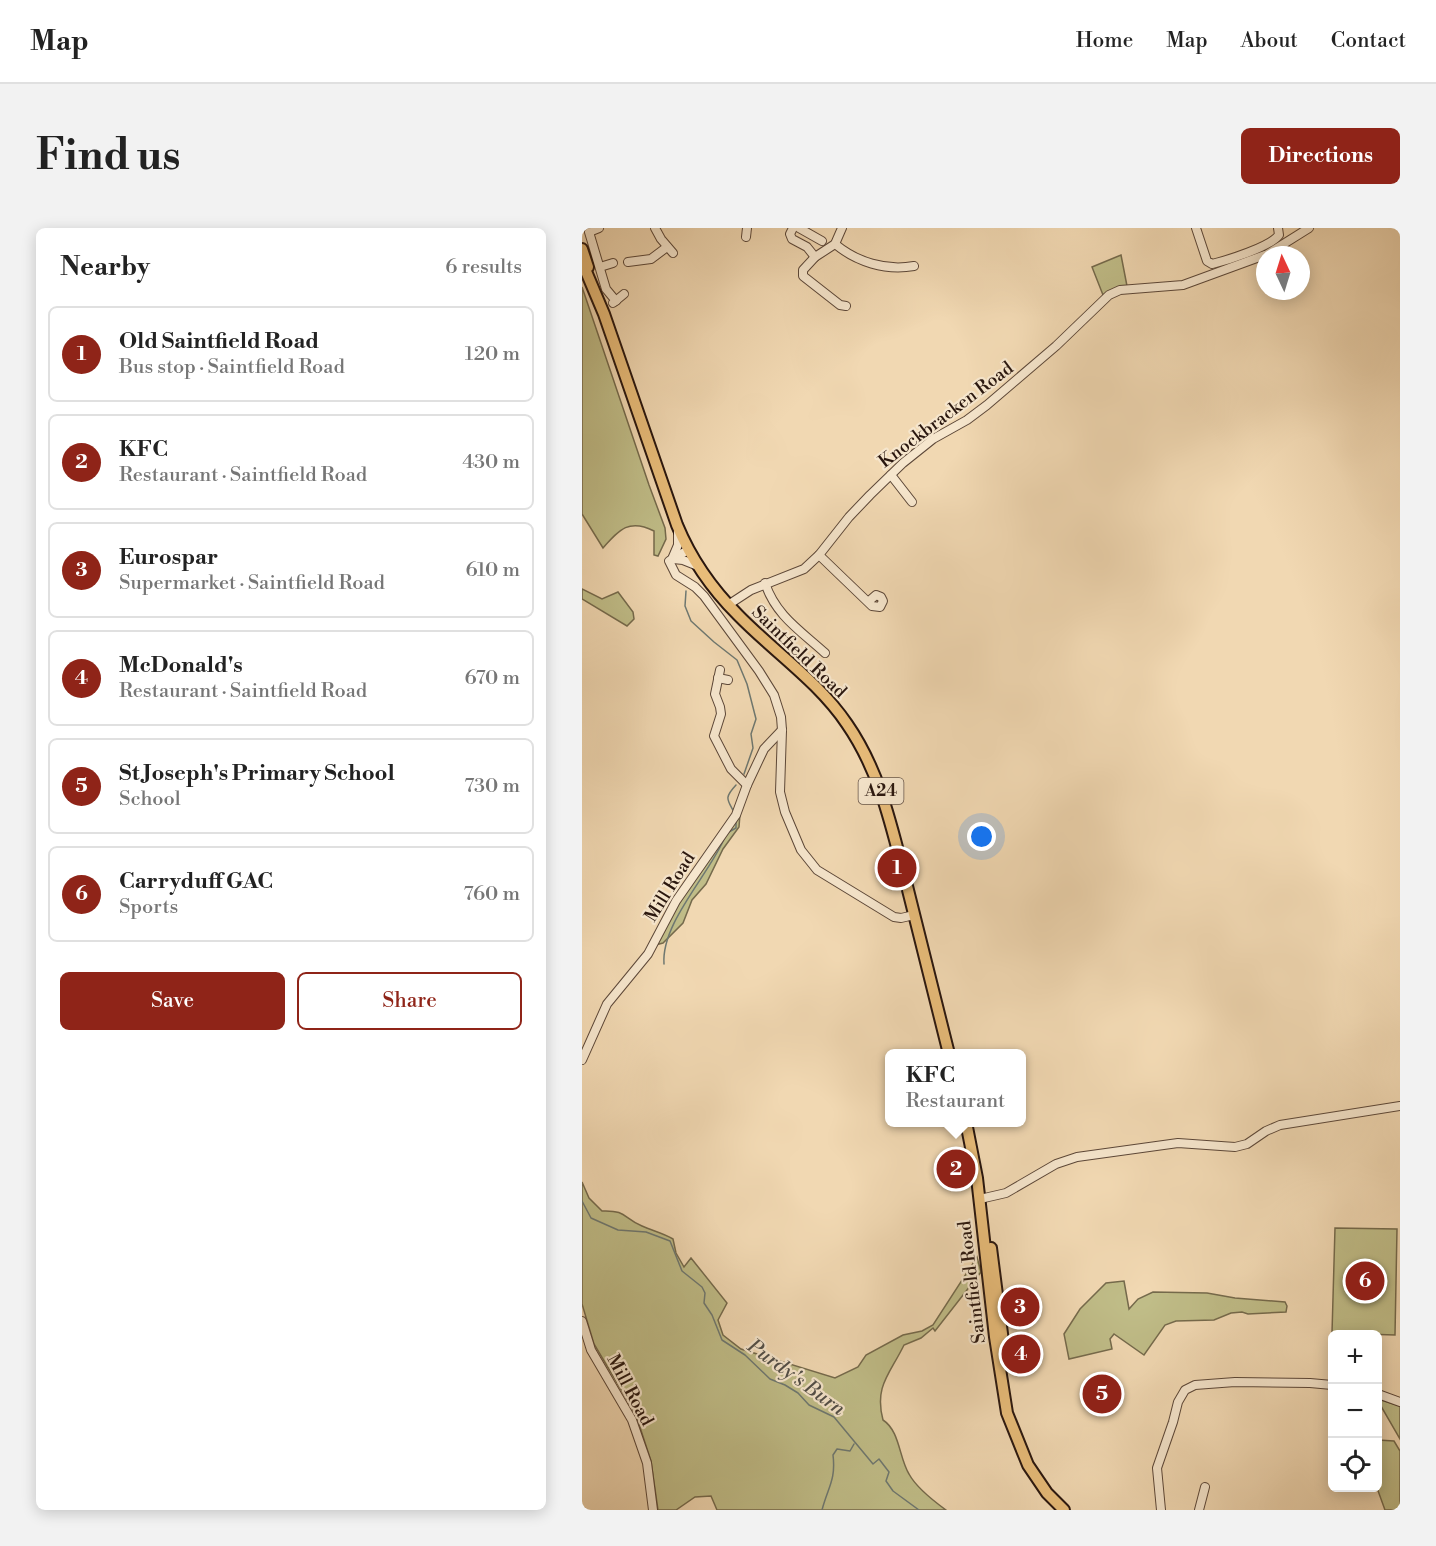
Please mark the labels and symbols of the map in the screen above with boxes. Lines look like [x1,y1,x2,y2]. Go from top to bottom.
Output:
north arrow [1256,246,1310,300]
street label: Knockbracken Road [874,356,1019,473]
street label: Saintfield Road [747,601,852,704]
road number: A24 [858,778,904,804]
your location [967,822,996,851]
pin: 1 [878,846,916,890]
street label: Mill Road [640,847,701,926]
pin: 2 [936,1146,976,1192]
street label: Saintfield Road [953,1218,991,1345]
pin: 6 [1346,1258,1384,1304]
pin: 3 [1000,1284,1040,1330]
pin: 4 [1002,1332,1040,1376]
water label: Purdy's Burn [741,1334,850,1422]
street label: Mill Road [602,1350,659,1430]
pin: 5 [1082,1372,1122,1416]

